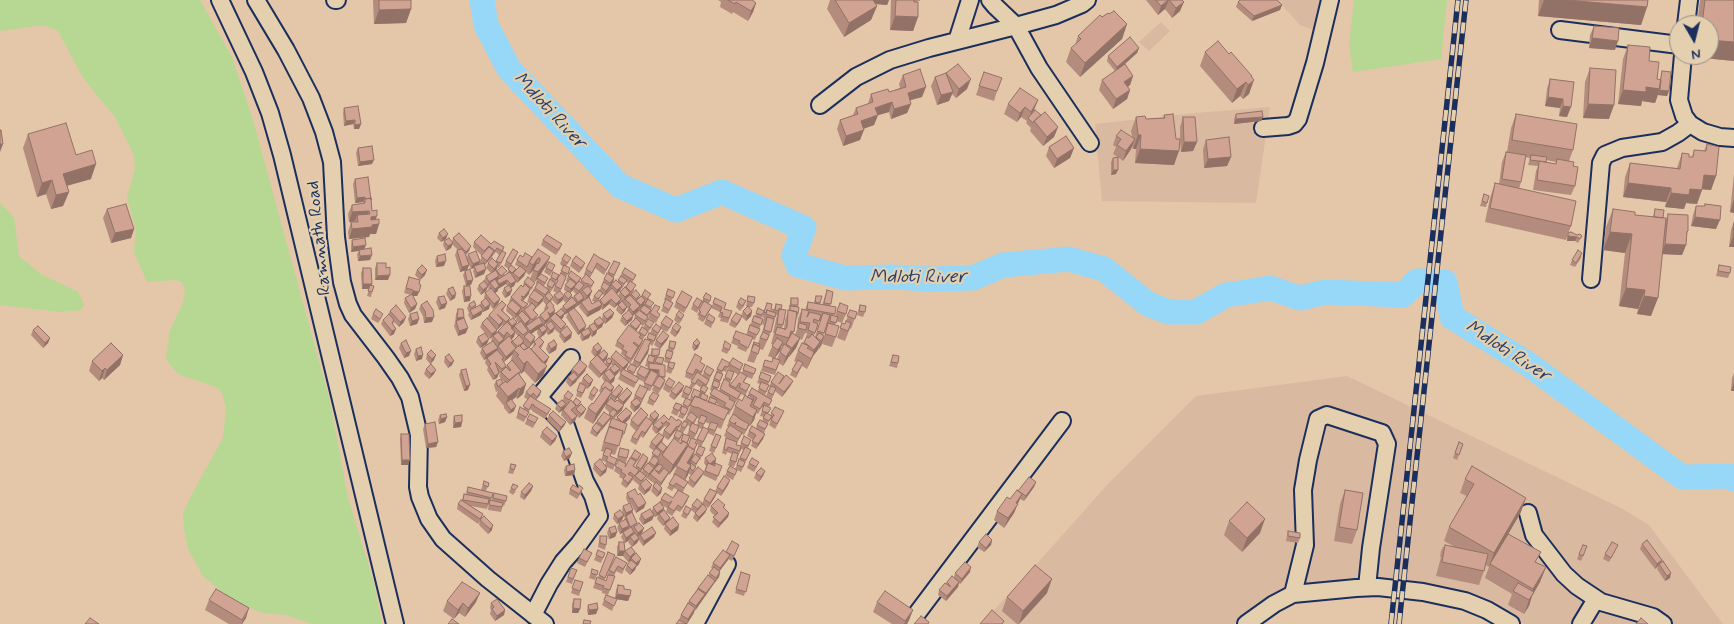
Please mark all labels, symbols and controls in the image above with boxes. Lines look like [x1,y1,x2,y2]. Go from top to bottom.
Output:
north arrow [1669,15,1719,65]
text: N [1690,44,1702,63]
water label: Mdloti River [508,68,590,154]
street label: Ramnath Road [303,179,337,297]
water label: Mdloti River [870,267,966,289]
water label: Mdloti River [1460,316,1554,388]

